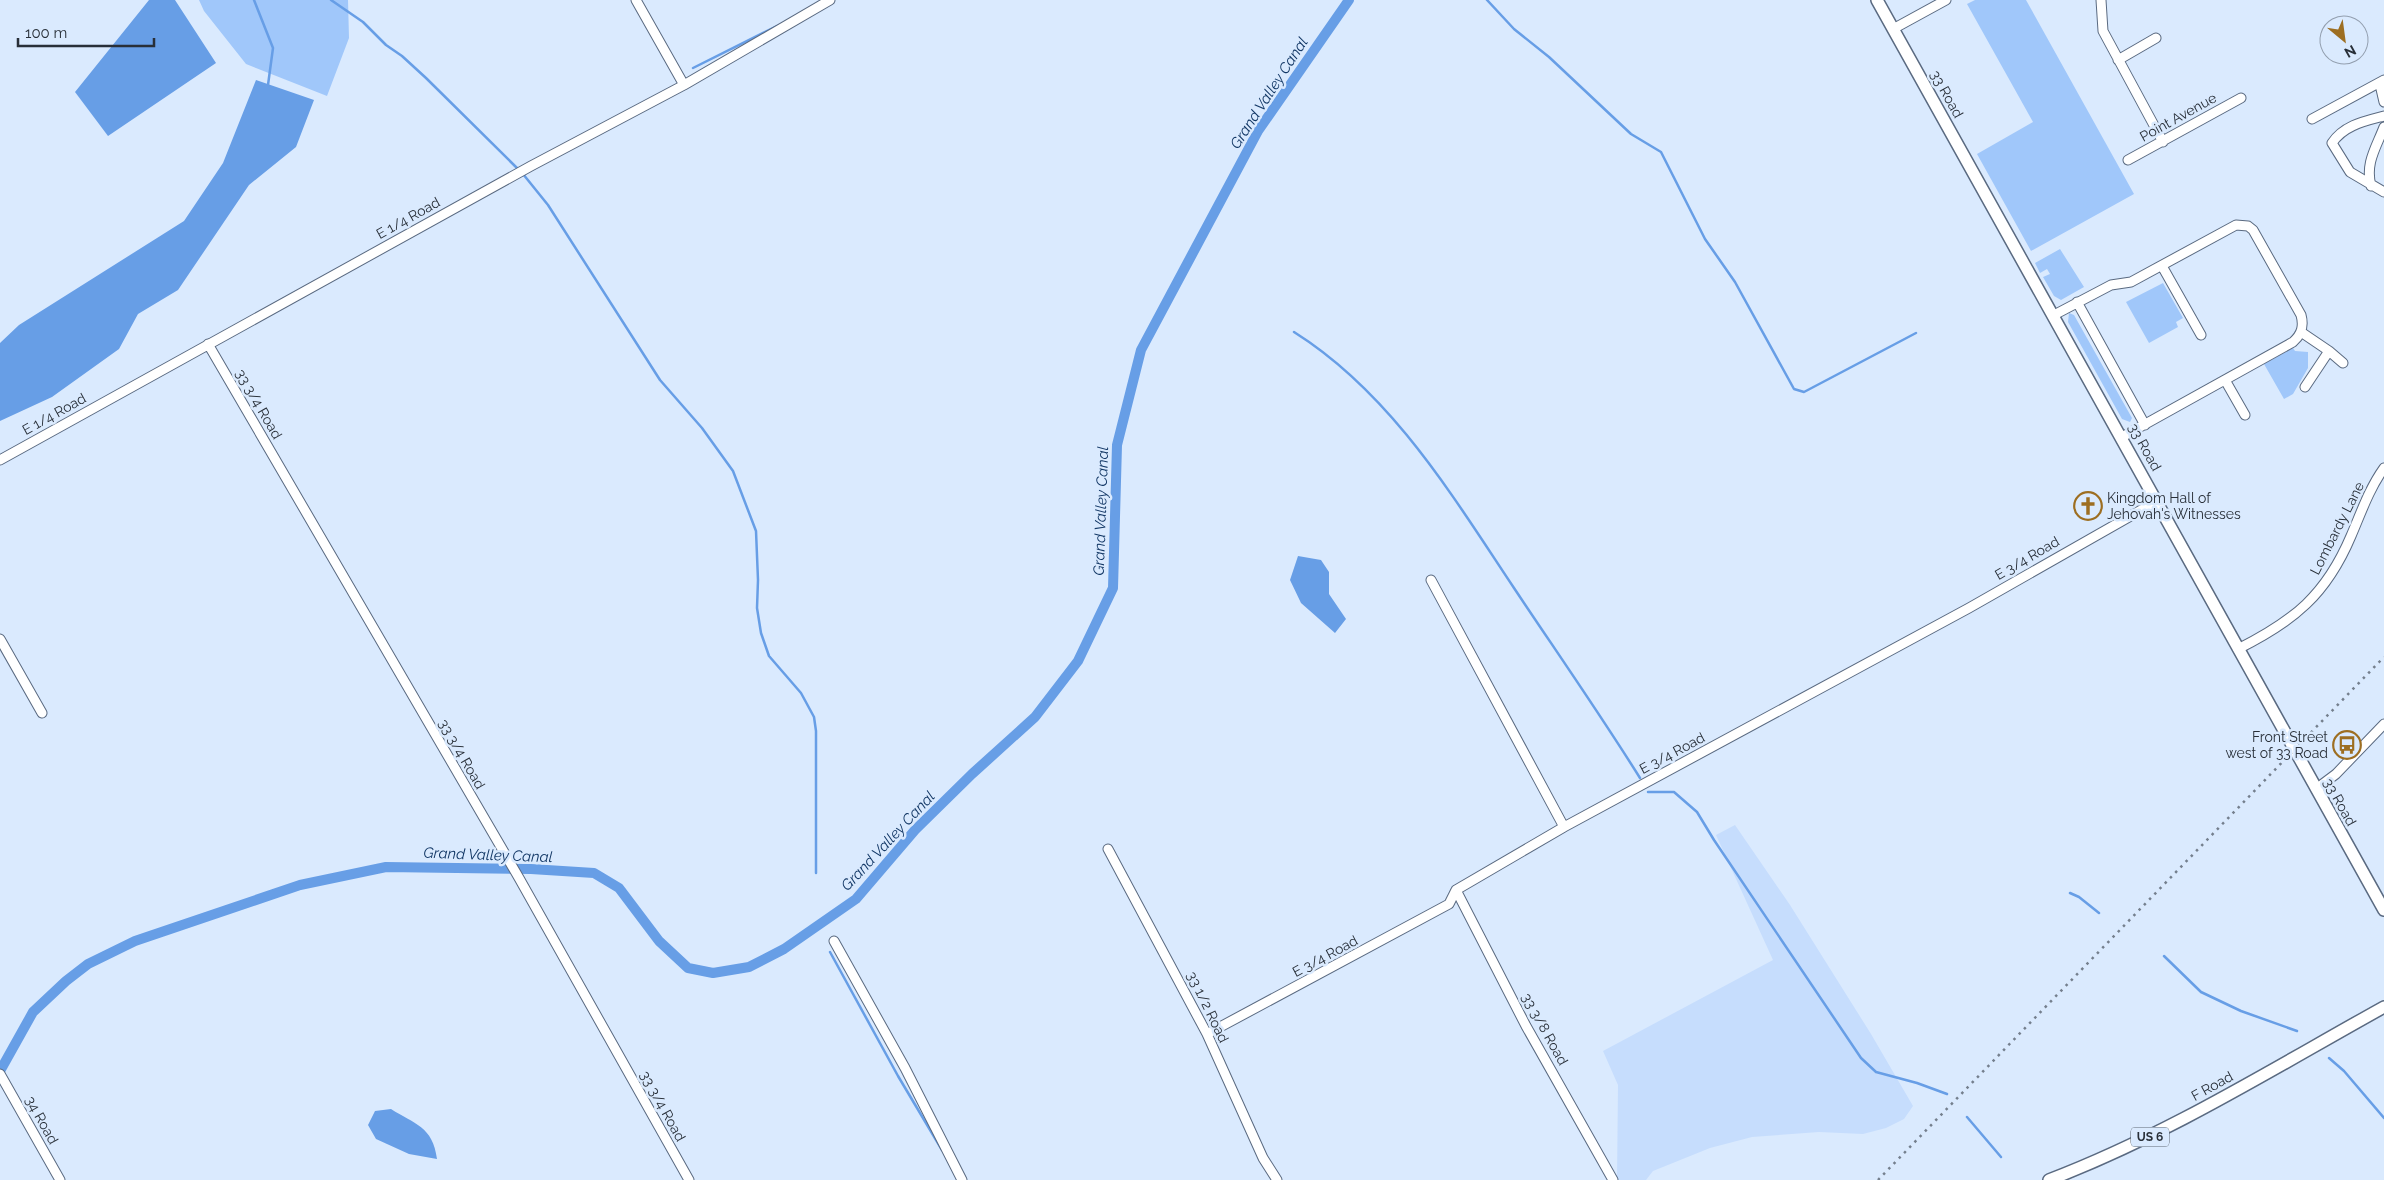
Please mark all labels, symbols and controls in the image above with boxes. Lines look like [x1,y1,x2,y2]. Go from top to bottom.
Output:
scale bar [18,15,154,47]
north arrow [2319,15,2369,65]
text: 100 m [25,24,67,42]
water label: Grand Valley Canal [1226,34,1312,152]
text: N [2342,42,2359,61]
street label: 33 Road [1927,67,1967,121]
street label: Point Avenue [2137,89,2219,145]
street label: E 1/4 Road [373,194,443,242]
street label: 33 3/4 Road [233,366,285,442]
street label: E 1/4 Road [19,390,89,438]
street label: 33 Road [2125,420,2165,474]
water label: Grand Valley Canal [1090,446,1112,576]
street label: Lombardy Lane [2307,479,2367,577]
place label: Kingdom Hall of Jehovah's Witnesses [2107,490,2241,522]
church icon: Kingdom Hall of Jehovah's Witnesses [2073,491,2103,521]
street label: E 3/4 Road [1992,533,2062,583]
street label: 33 3/4 Road [436,716,488,792]
street label: E 3/4 Road [1637,729,1707,777]
place label: Front Street west of 33 Road [2225,729,2328,761]
bus stop icon: Front Street west of 33 Road [2332,730,2362,760]
street label: 33 Road [2320,775,2360,829]
water label: Grand Valley Canal [837,788,939,894]
water label: Grand Valley Canal [423,844,553,866]
street label: E 3/4 Road [1290,932,1360,980]
street label: 33 1/2 Road [1184,969,1232,1045]
street label: 33 3/8 Road [1519,990,1571,1068]
street label: 33 3/4 Road [637,1068,689,1144]
street label: F Road [2188,1068,2236,1104]
street label: 34 Road [22,1093,62,1147]
road number: US 6 [2131,1128,2169,1146]

